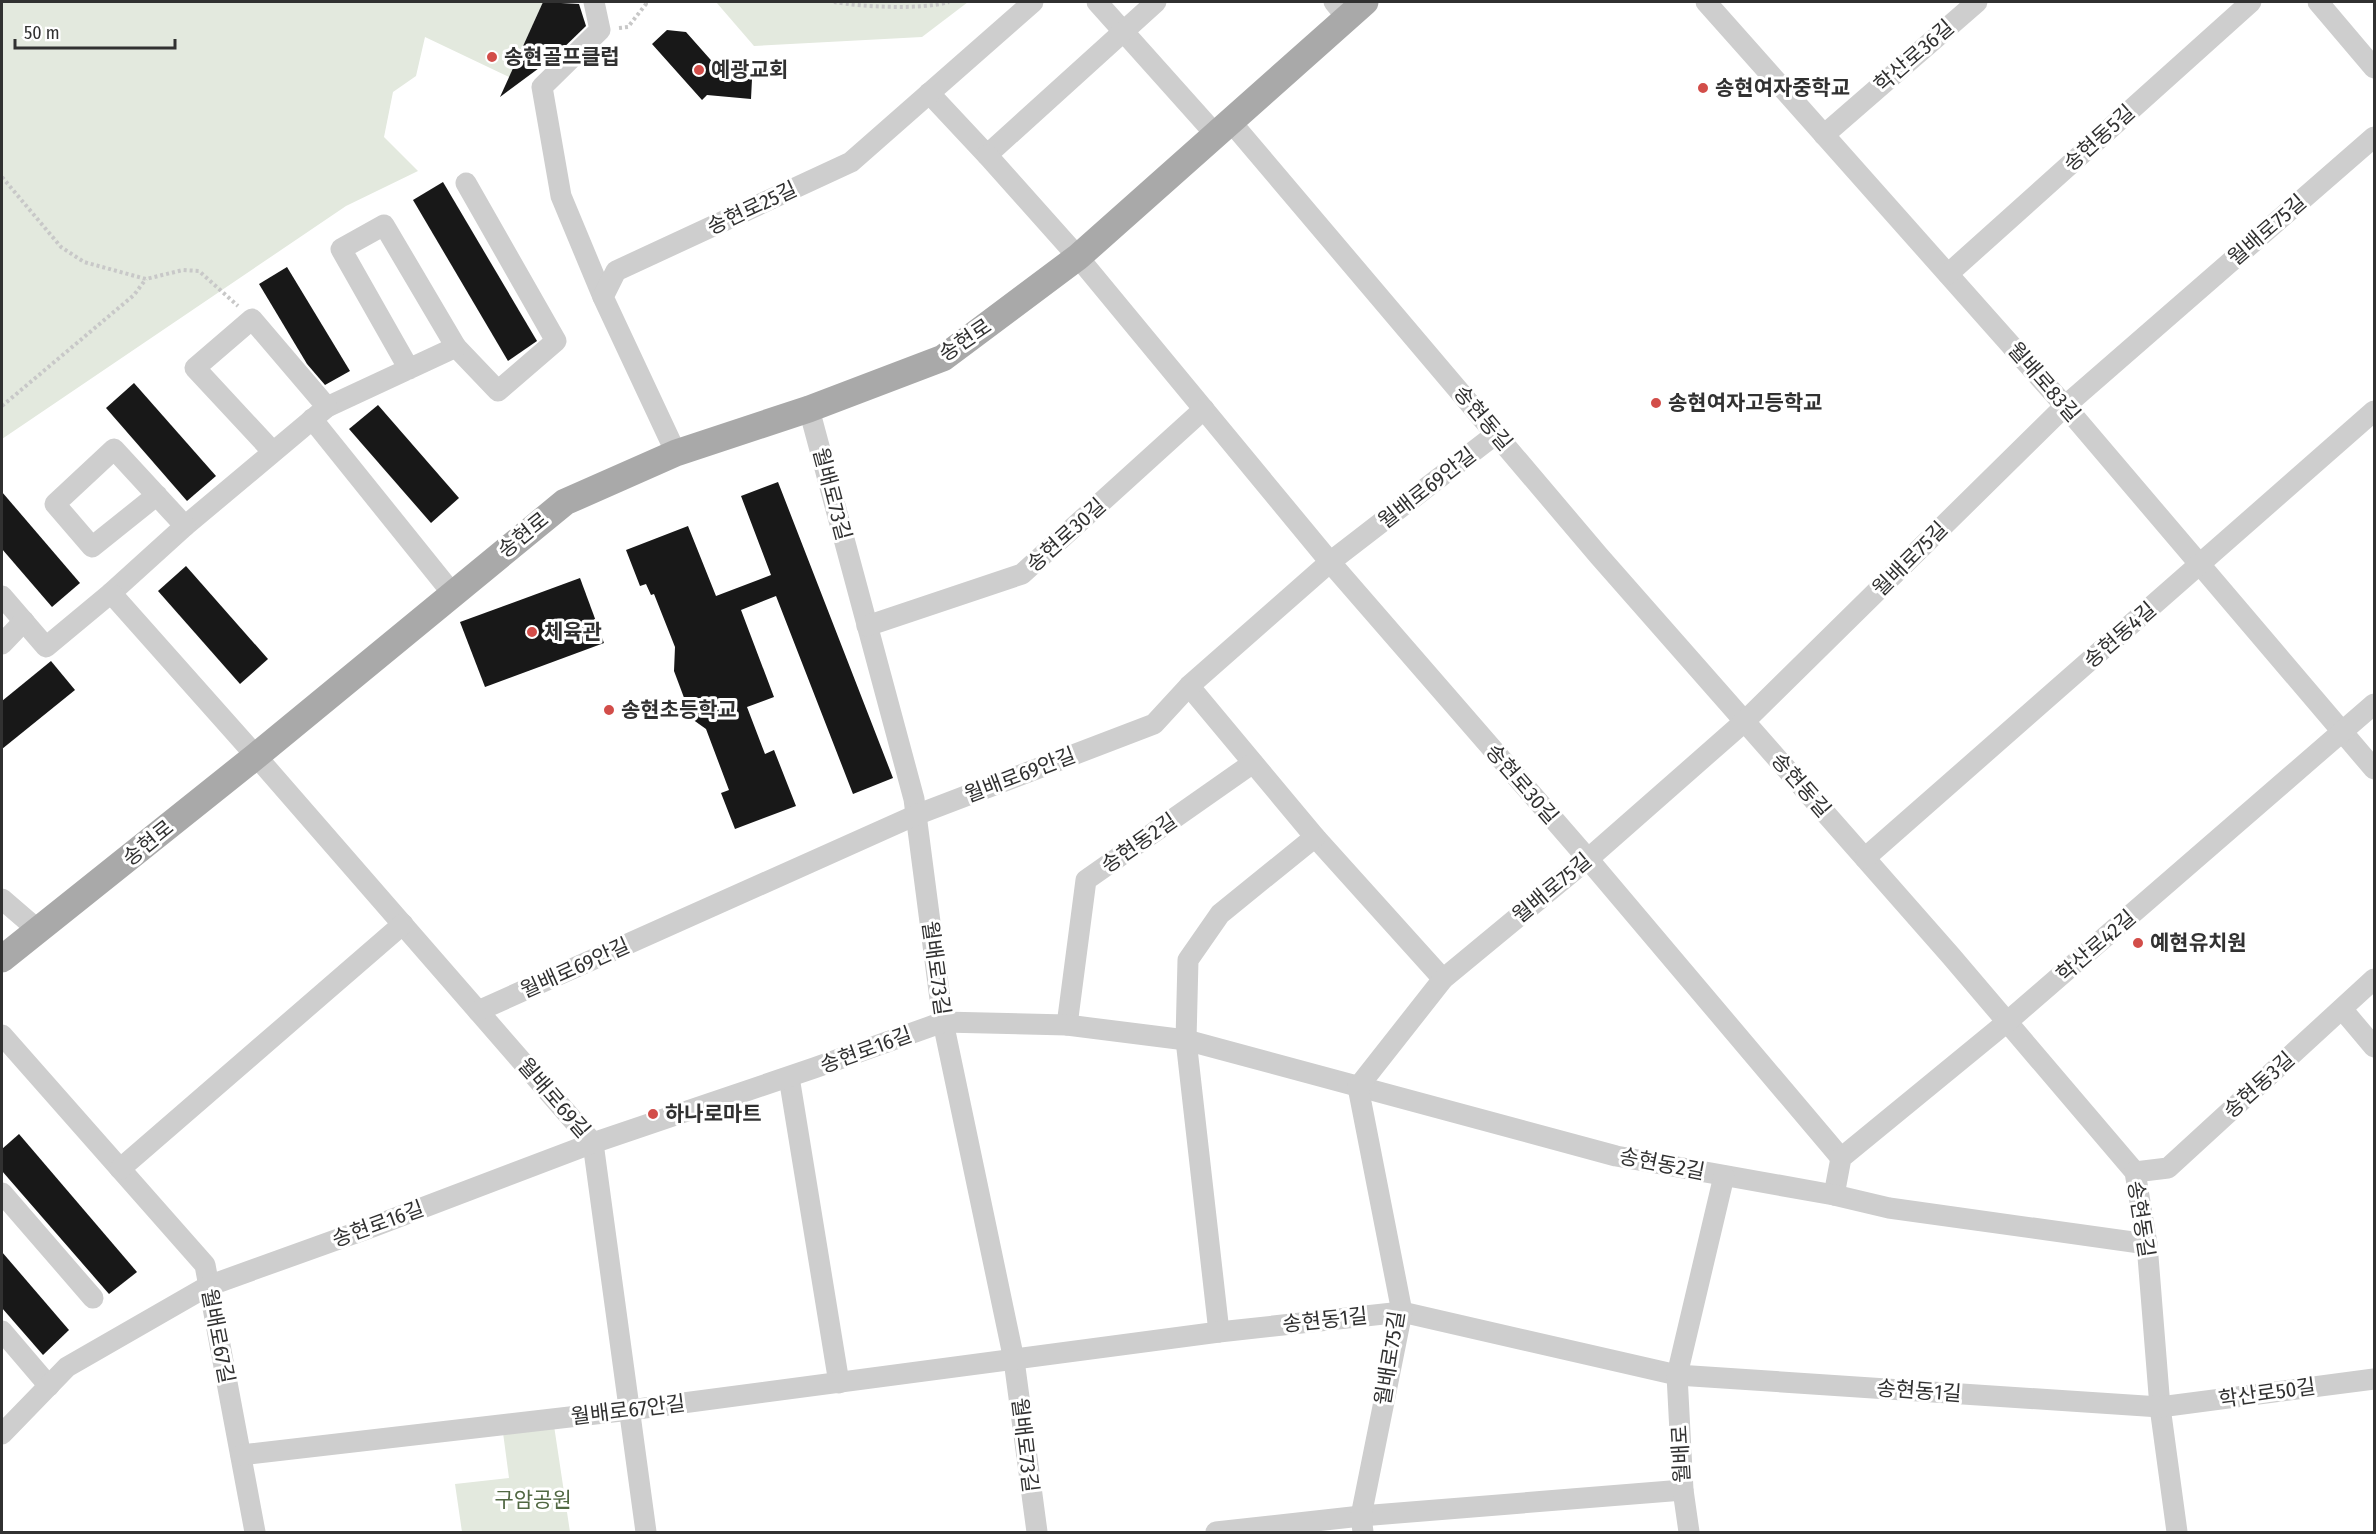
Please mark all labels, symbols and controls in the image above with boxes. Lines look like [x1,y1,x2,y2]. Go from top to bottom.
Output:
scale bar [15,12,176,50]
street label: 학산로36길 [1869,14,1959,98]
text: 50 m [24,22,60,44]
place label: 송현골프클럽 [504,44,620,70]
marker: 송현골프클럽 [485,50,499,64]
place label: 예광교회 [711,57,788,83]
marker: 예광교회 [692,63,706,77]
place label: 송현여자중학교 [1715,75,1850,101]
marker: 송현여자중학교 [1696,81,1710,95]
street label: 송현동5길 [2058,99,2140,177]
street label: 송현로25길 [703,176,801,240]
street label: 월배로75길 [2223,189,2311,271]
street label: 송현로 [934,313,996,367]
street label: 월배로83길 [2002,337,2086,427]
street label: 송현동길 [1448,380,1518,456]
place label: 송현여자고등학교 [1668,390,1823,416]
marker: 송현여자고등학교 [1649,396,1663,410]
street label: 월배로69안길 [1373,442,1481,534]
street label: 월배로73길 [807,445,857,543]
street label: 송현로30길 [1021,493,1111,577]
street label: 송현로 [492,507,554,563]
street label: 월배로75길 [1867,516,1953,602]
street label: 송현동4길 [2078,597,2162,673]
place label: 체육관 [544,619,602,645]
marker: 체육관 [525,625,539,639]
place label: 송현초등학교 [621,697,737,723]
marker: 송현초등학교 [602,703,616,717]
street label: 송현로30길 [1480,739,1564,829]
street label: 월배로69안길 [961,742,1079,808]
street label: 송현동길 [1766,747,1836,823]
street label: 송현동2길 [1096,808,1182,878]
street label: 송현로 [117,815,179,871]
street label: 월배로75길 [1507,847,1597,929]
street label: 학산로42길 [2051,905,2141,987]
street label: 월배로73길 [917,919,955,1017]
place label: 예현유치원 [2150,930,2247,956]
street label: 월배로69안길 [516,932,634,1004]
marker: 예현유치원 [2131,936,2145,950]
street label: 송현로16길 [816,1021,916,1079]
street label: 송현동3길 [2218,1046,2300,1124]
street label: 월배로69길 [512,1053,596,1143]
place label: 하나로마트 [665,1101,762,1127]
marker: 하나로마트 [646,1107,660,1121]
street label: 송현동2길 [1617,1143,1707,1185]
street label: 송현동길 [2122,1179,2160,1259]
street label: 송현로16길 [328,1195,428,1253]
street label: 월배로67길 [196,1287,240,1385]
street label: 송현동1길 [1281,1303,1369,1337]
street label: 월배로75길 [1370,1309,1410,1407]
street label: 학산로50길 [2217,1373,2317,1413]
street label: 송현동1길 [1875,1375,1963,1407]
street label: 월배로67안길 [569,1390,687,1430]
street label: 월배로73길 [1006,1396,1044,1494]
street label: 월배로 [1667,1424,1695,1484]
park label: 구암공원 [494,1487,572,1513]

